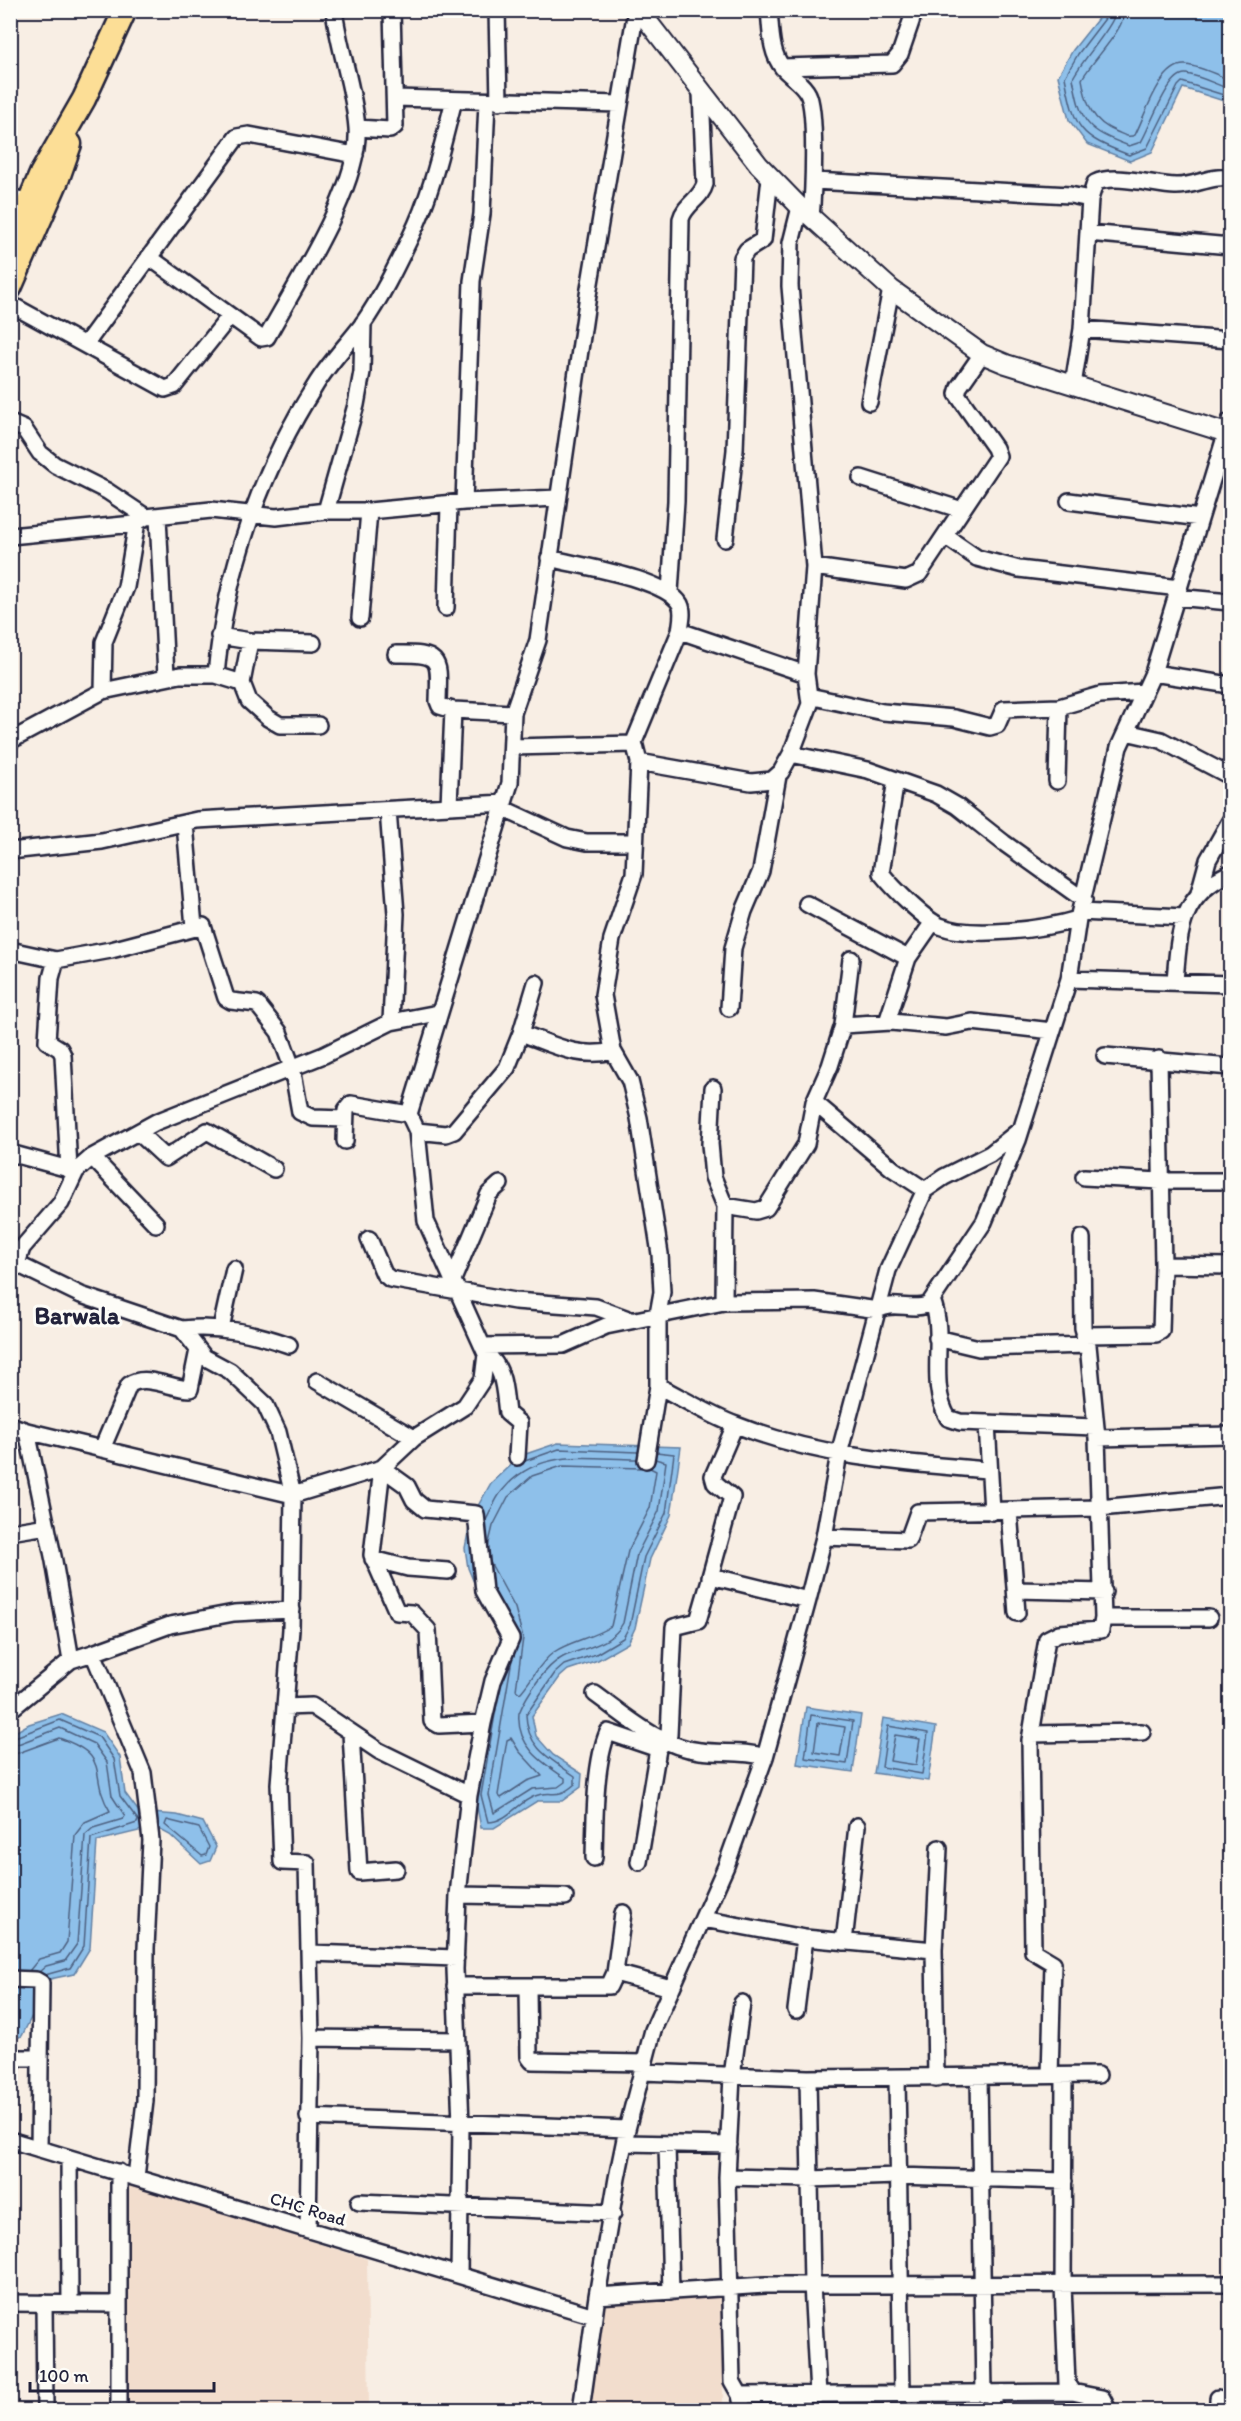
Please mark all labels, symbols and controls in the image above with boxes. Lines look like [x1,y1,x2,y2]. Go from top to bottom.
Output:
district label: Barwala [35,1301,120,1330]
street label: CHC Road [267,2187,349,2231]
scale bar [30,2355,214,2393]
text: 100 m [39,2365,89,2387]

